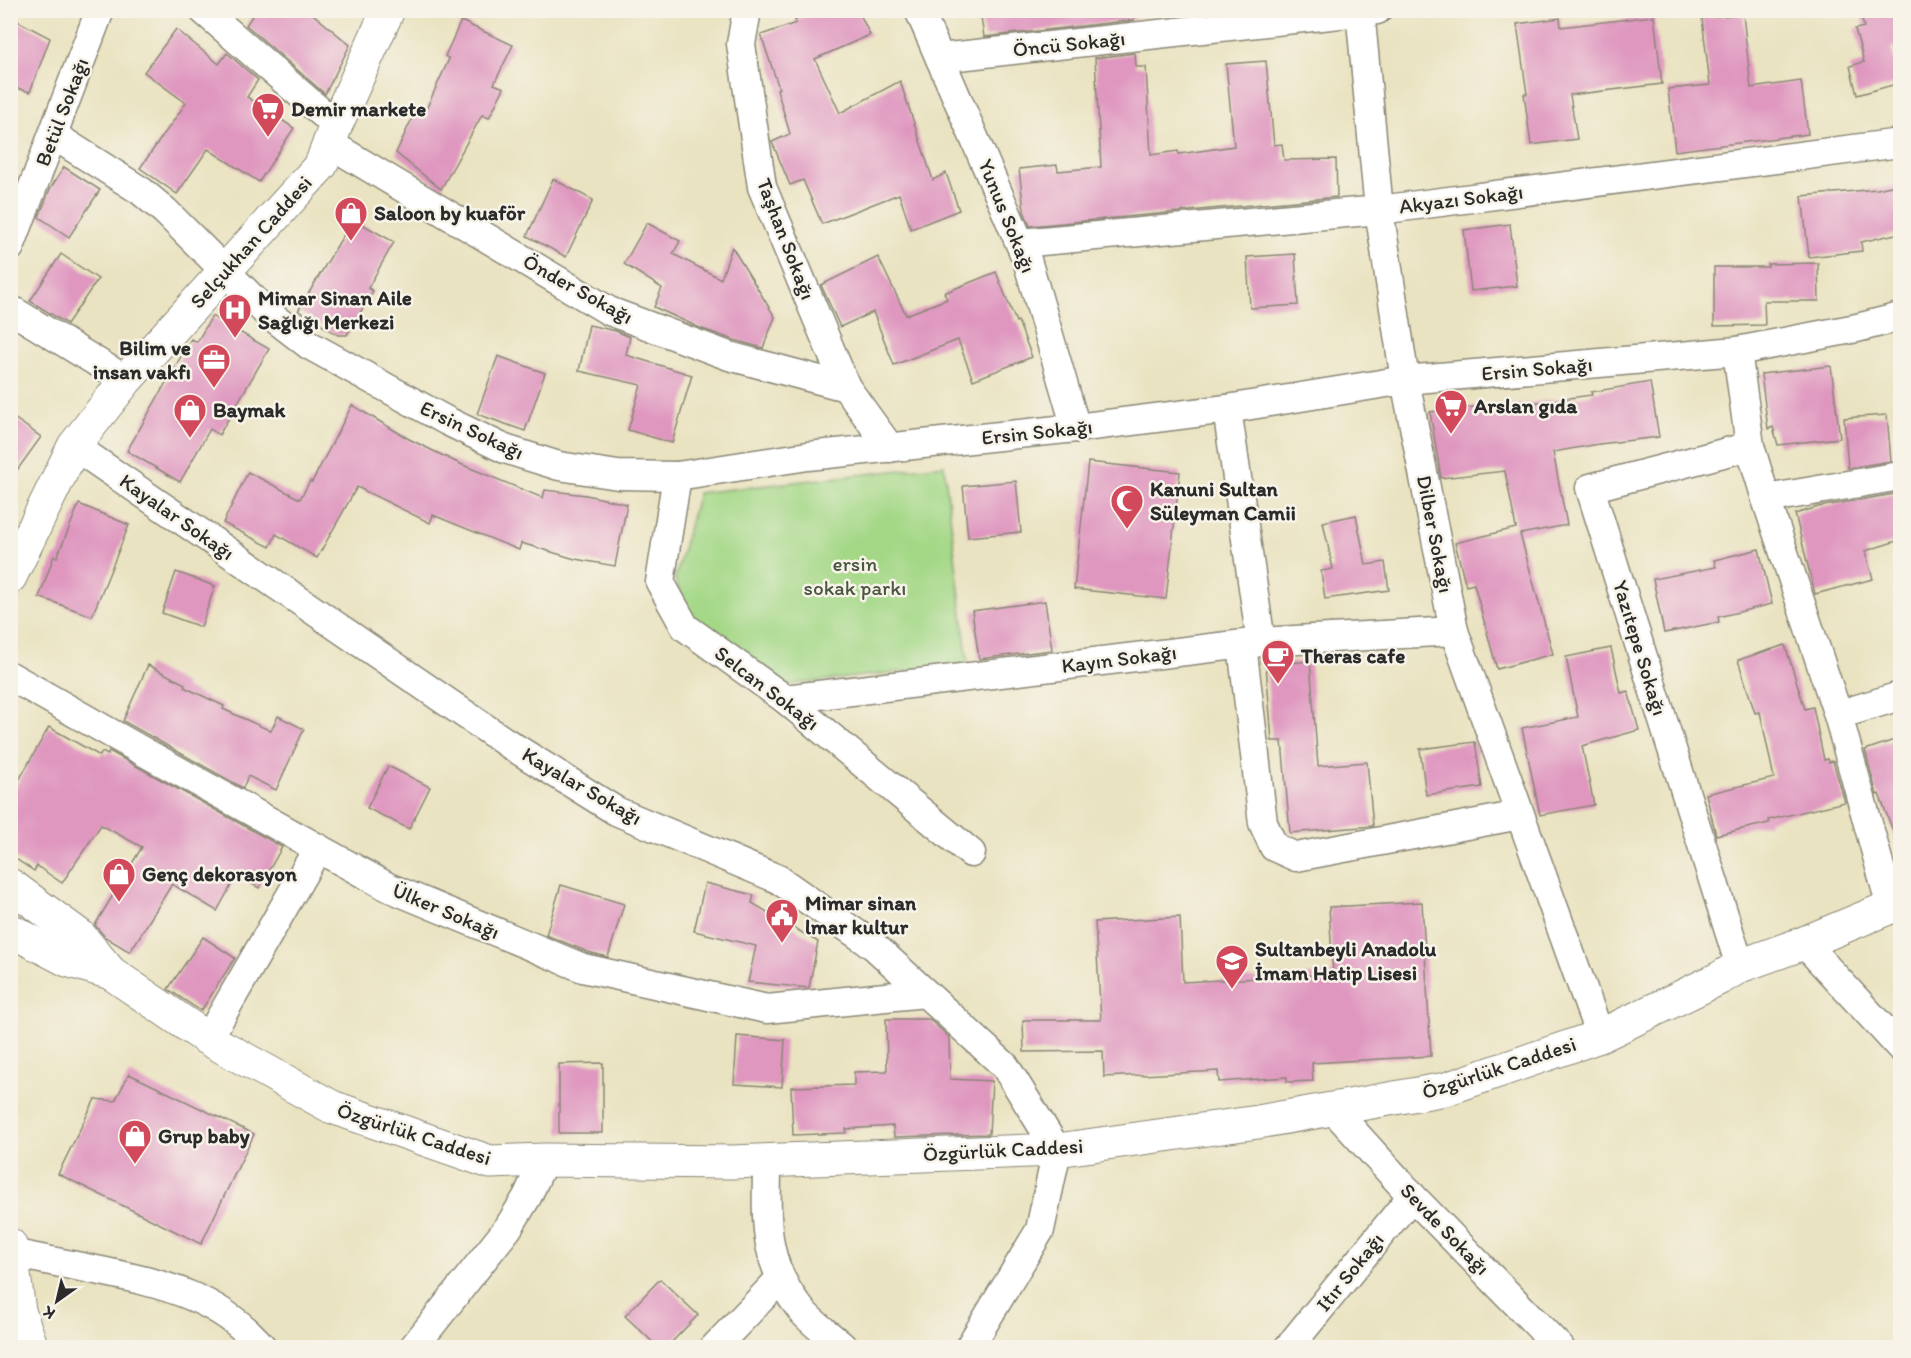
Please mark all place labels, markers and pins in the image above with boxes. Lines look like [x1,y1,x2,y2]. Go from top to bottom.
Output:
supermarket icon: Demir markete [250,91,286,138]
place label: Demir markete [291,96,426,121]
shop icon: Saloon by kuaför [333,195,369,242]
place label: Saloon by kuaför [374,200,526,226]
place label: Mimar Sinan Aile Sağlığı Merkezi [258,285,412,335]
hospital icon: Mimar Sinan Aile Sağlığı Merkezi [217,292,253,339]
place label: Bilim ve insan vakfı [93,335,191,384]
office icon: Bilim ve insan vakfı [196,342,232,389]
supermarket icon: Arslan gıda [1433,388,1469,435]
shop icon: Baymak [172,392,208,439]
place label: Arslan gıda [1473,393,1578,419]
place label: Baymak [213,397,286,423]
place label: Kanuni Sultan Süleyman Camii [1150,476,1296,526]
mosque icon: Kanuni Sultan Süleyman Camii [1109,483,1145,530]
cafe icon: Theras cafe [1260,638,1296,685]
place label: Theras cafe [1300,643,1405,668]
shop icon: Genç dekorasyon [101,856,137,903]
place label: Genç dekorasyon [142,861,297,887]
place label: Mimar sinan lmar kultur [805,890,917,939]
public building icon: Mimar sinan lmar kultur [764,897,800,944]
place label: Sultanbeyli Anadolu İmam Hatip Lisesi [1255,936,1437,986]
school or university icon: Sultanbeyli Anadolu İmam Hatip Lisesi [1214,943,1250,990]
shop icon: Grup baby [117,1118,153,1165]
place label: Grup baby [158,1123,250,1149]

